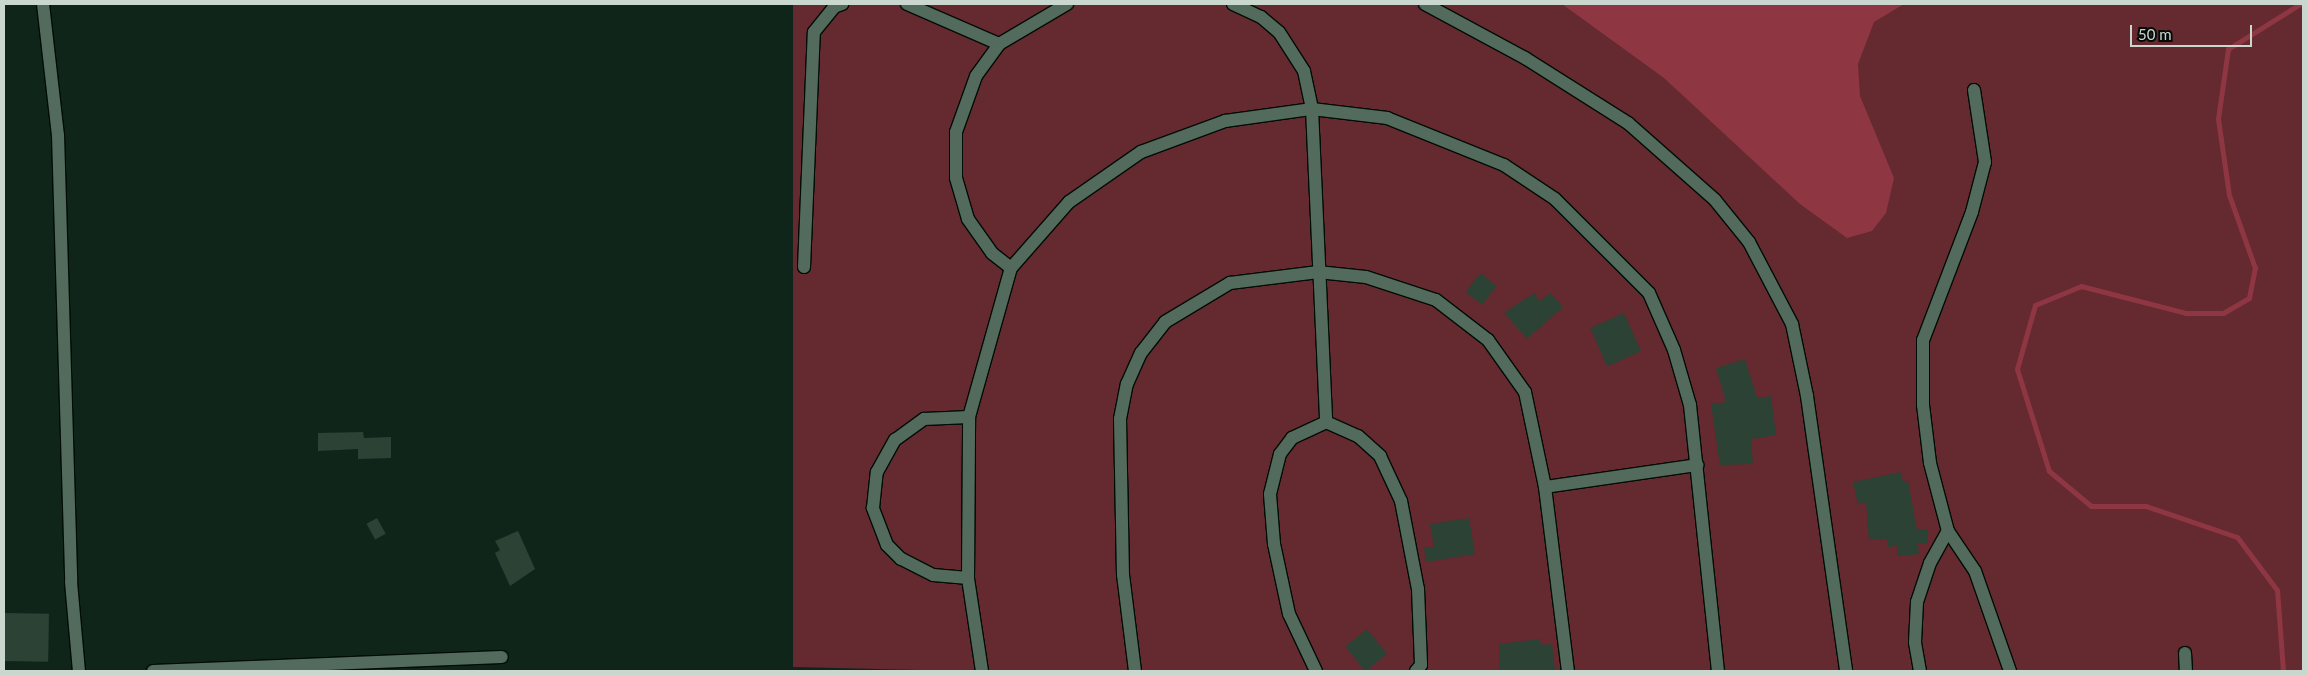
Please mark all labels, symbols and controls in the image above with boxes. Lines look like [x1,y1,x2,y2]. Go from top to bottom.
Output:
scale bar [2132,15,2254,47]
text: 50 m [2138,25,2172,43]

